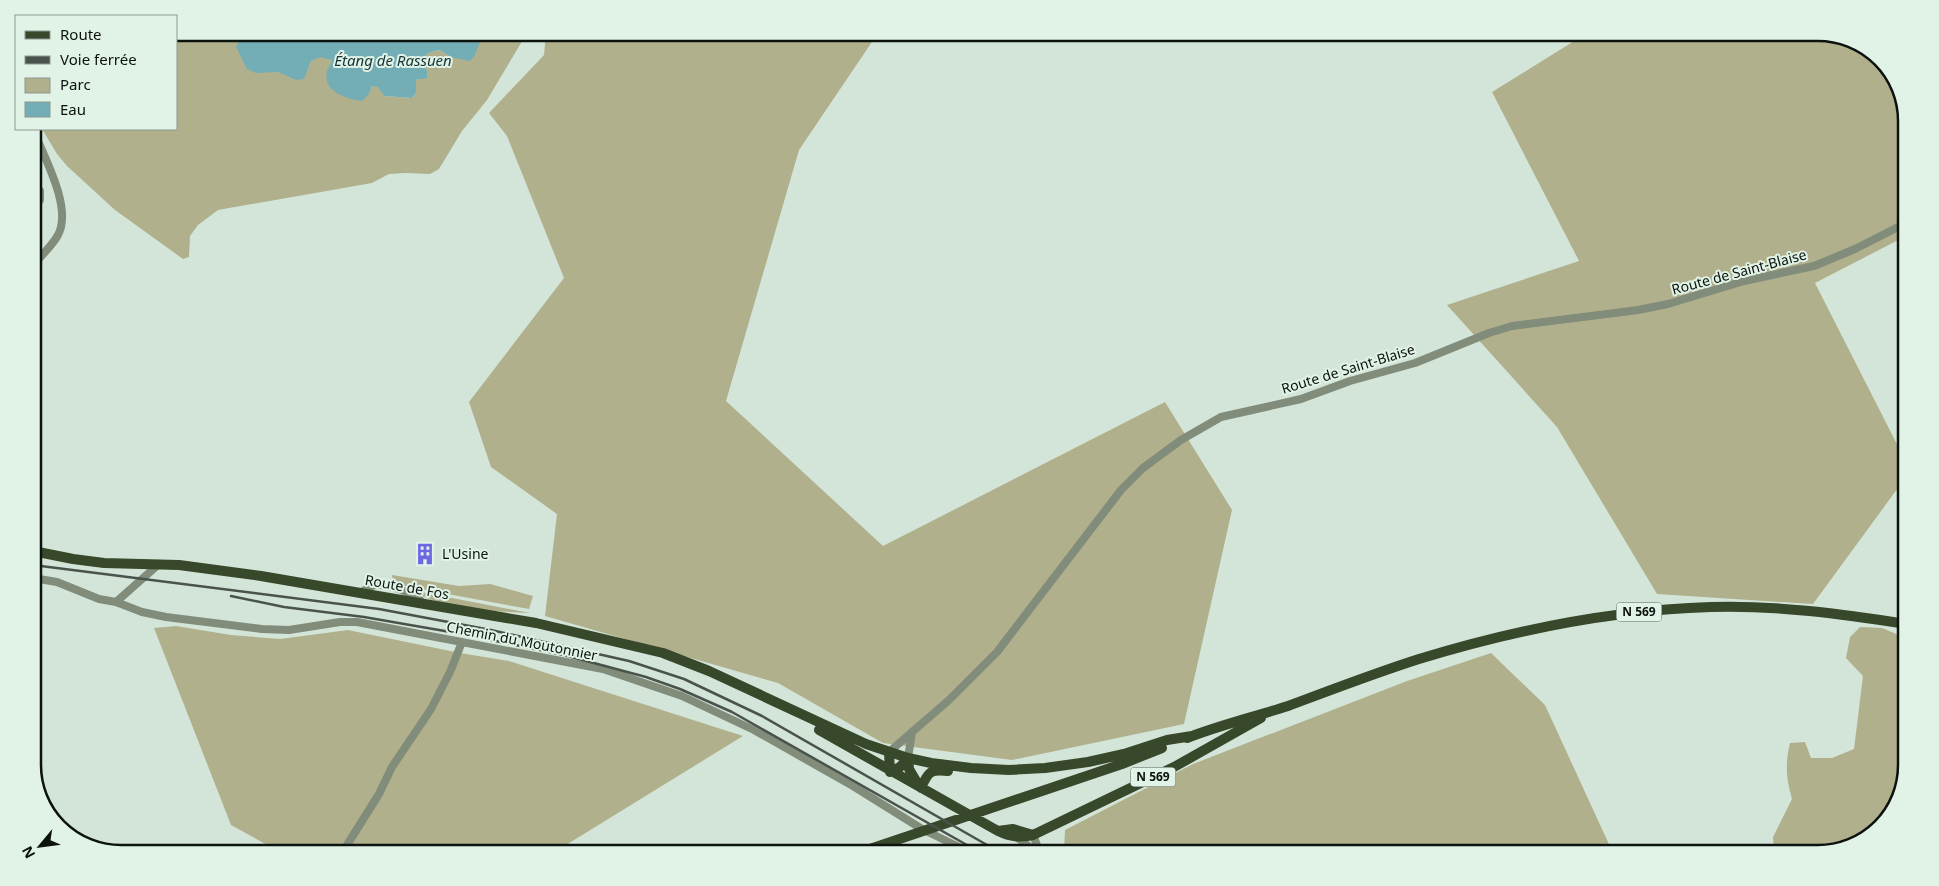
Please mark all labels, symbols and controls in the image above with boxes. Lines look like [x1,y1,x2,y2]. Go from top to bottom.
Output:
legend [15,15,178,130]
text: Route [60,24,102,44]
text: Voie ferrée [60,49,137,69]
water label: Étang de Rassuen [334,50,452,70]
text: Parc [60,74,91,94]
text: Eau [60,99,86,119]
street label: Route de Saint-Blaise [1669,244,1808,299]
street label: Route de Saint-Blaise [1279,339,1417,398]
building icon: L'Usine [412,541,438,567]
place label: L'Usine [442,544,489,563]
street label: Route de Fos [364,570,451,603]
road number: N 569 [1616,602,1662,622]
street label: Chemin du Moutonnier [445,617,599,664]
road number: N 569 [1130,768,1176,786]
north arrow [15,821,65,871]
text: N [17,843,39,862]

